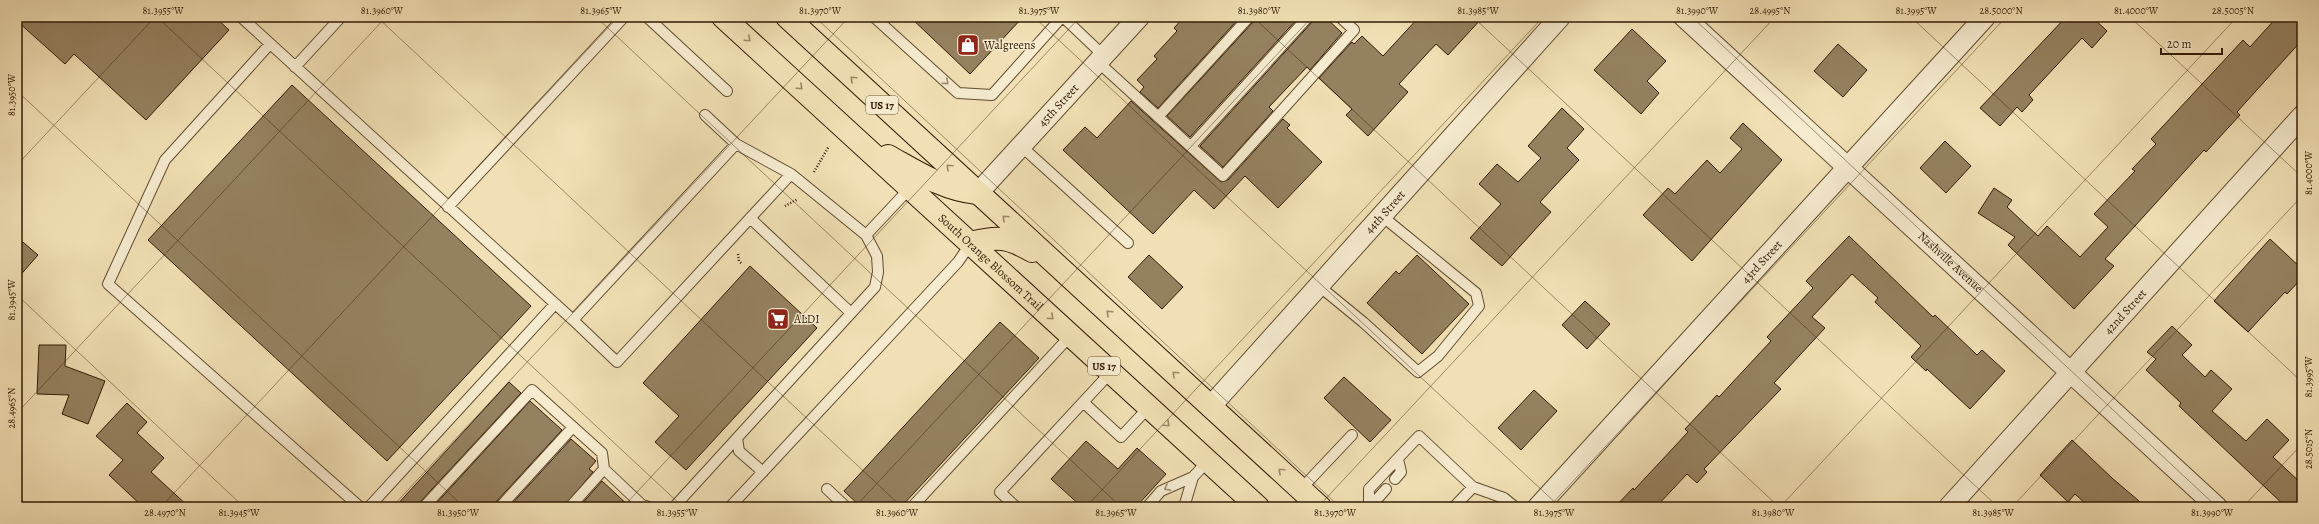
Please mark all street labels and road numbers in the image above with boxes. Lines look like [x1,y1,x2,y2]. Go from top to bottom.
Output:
street label: 45th Street [1035,80,1082,130]
road number: US 17 [866,96,898,114]
street label: 44th Street [1361,187,1409,237]
street label: South Orange Blossom Trail [935,210,1047,314]
street label: Nashville Avenue [1914,228,1987,296]
street label: 43rd Street [1738,237,1786,287]
street label: 42nd Street [2100,286,2150,338]
road number: US 17 [1088,357,1120,375]

